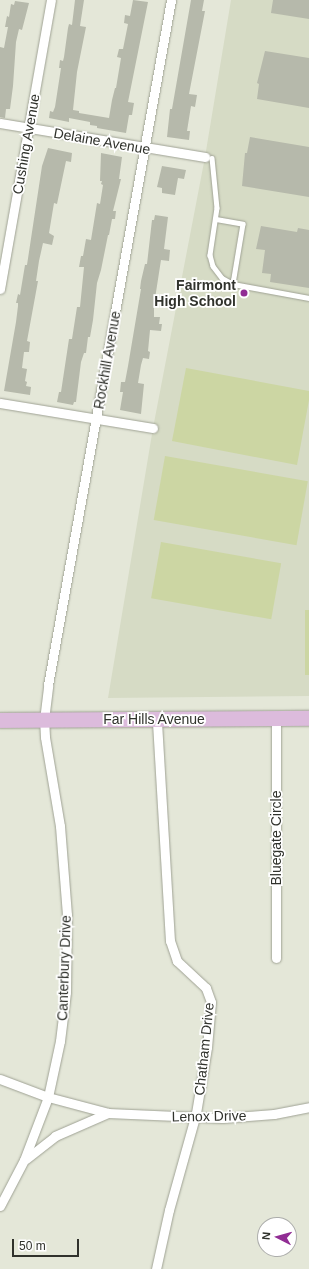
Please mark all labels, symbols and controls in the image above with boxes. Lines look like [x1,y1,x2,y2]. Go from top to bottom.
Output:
street label: Cushing Avenue [9,92,43,196]
street label: Delaine Avenue [52,124,152,158]
place label: Fairmont High School [154,277,236,310]
marker: Fairmont High School [239,288,249,298]
street label: Rockhill Avenue [90,309,124,411]
street label: Far Hills Avenue [103,711,205,727]
street label: Bluegate Circle [268,791,284,885]
street label: Canterbury Drive [54,915,74,1021]
street label: Chatham Drive [191,1002,217,1096]
street label: Lenox Drive [172,1107,246,1125]
north arrow [257,1217,297,1257]
scale bar [14,1231,81,1257]
text: N [260,1231,272,1240]
text: 50 m [19,1239,46,1253]

